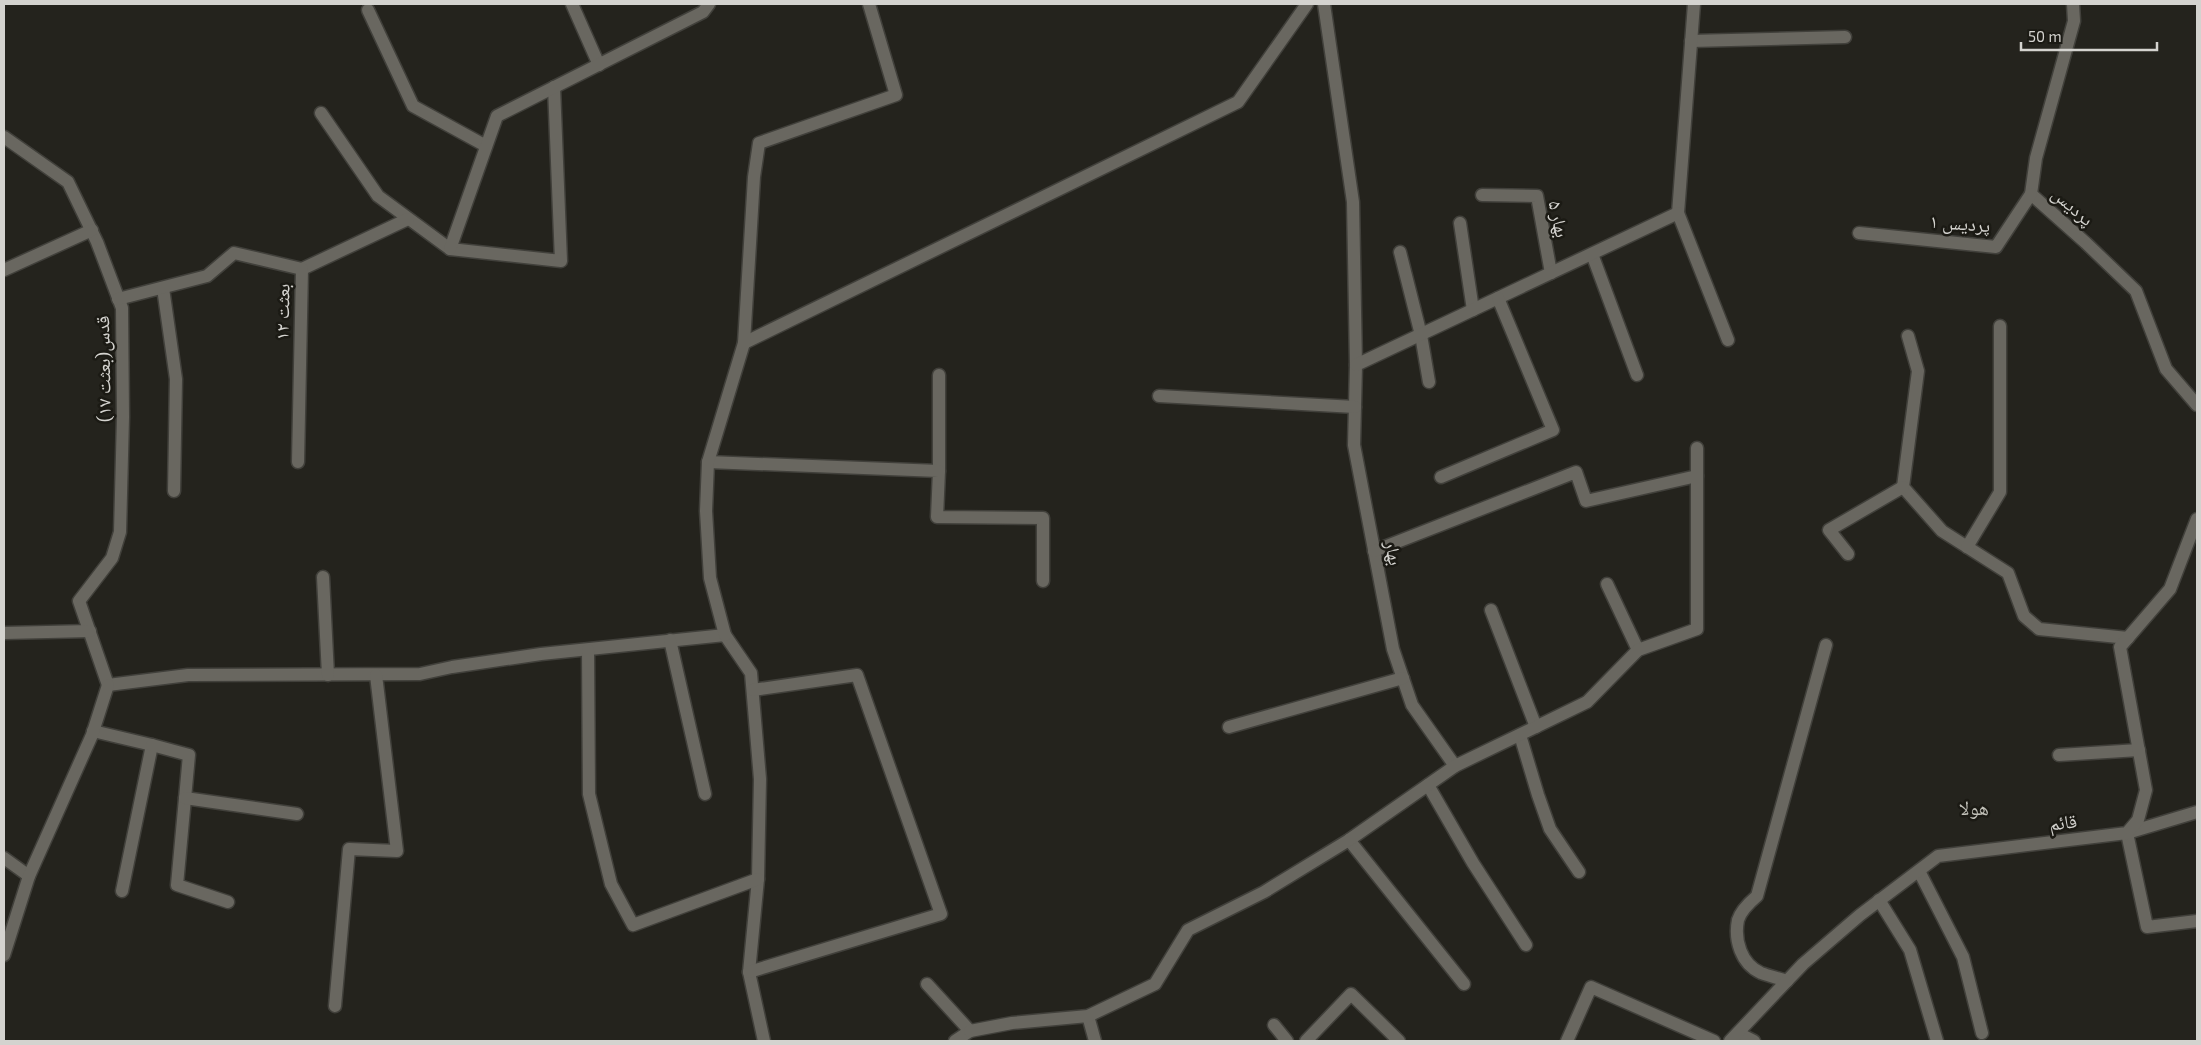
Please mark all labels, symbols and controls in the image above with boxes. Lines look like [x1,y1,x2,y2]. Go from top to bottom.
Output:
scale bar [2021,20,2157,52]
text: 50 m [2028,27,2062,45]
street label: پرديس [2047,181,2099,231]
street label: بهار ۵ [1543,198,1575,240]
street label: پرديس ۱ [1929,209,1991,237]
street label: بعثت ۱۲ [270,283,294,341]
street label: قدس(بعثت ۱۷) [90,315,116,423]
street label: بهار [1380,538,1408,567]
district label: هولا [1959,795,1989,819]
street label: قائم [2048,808,2079,837]

